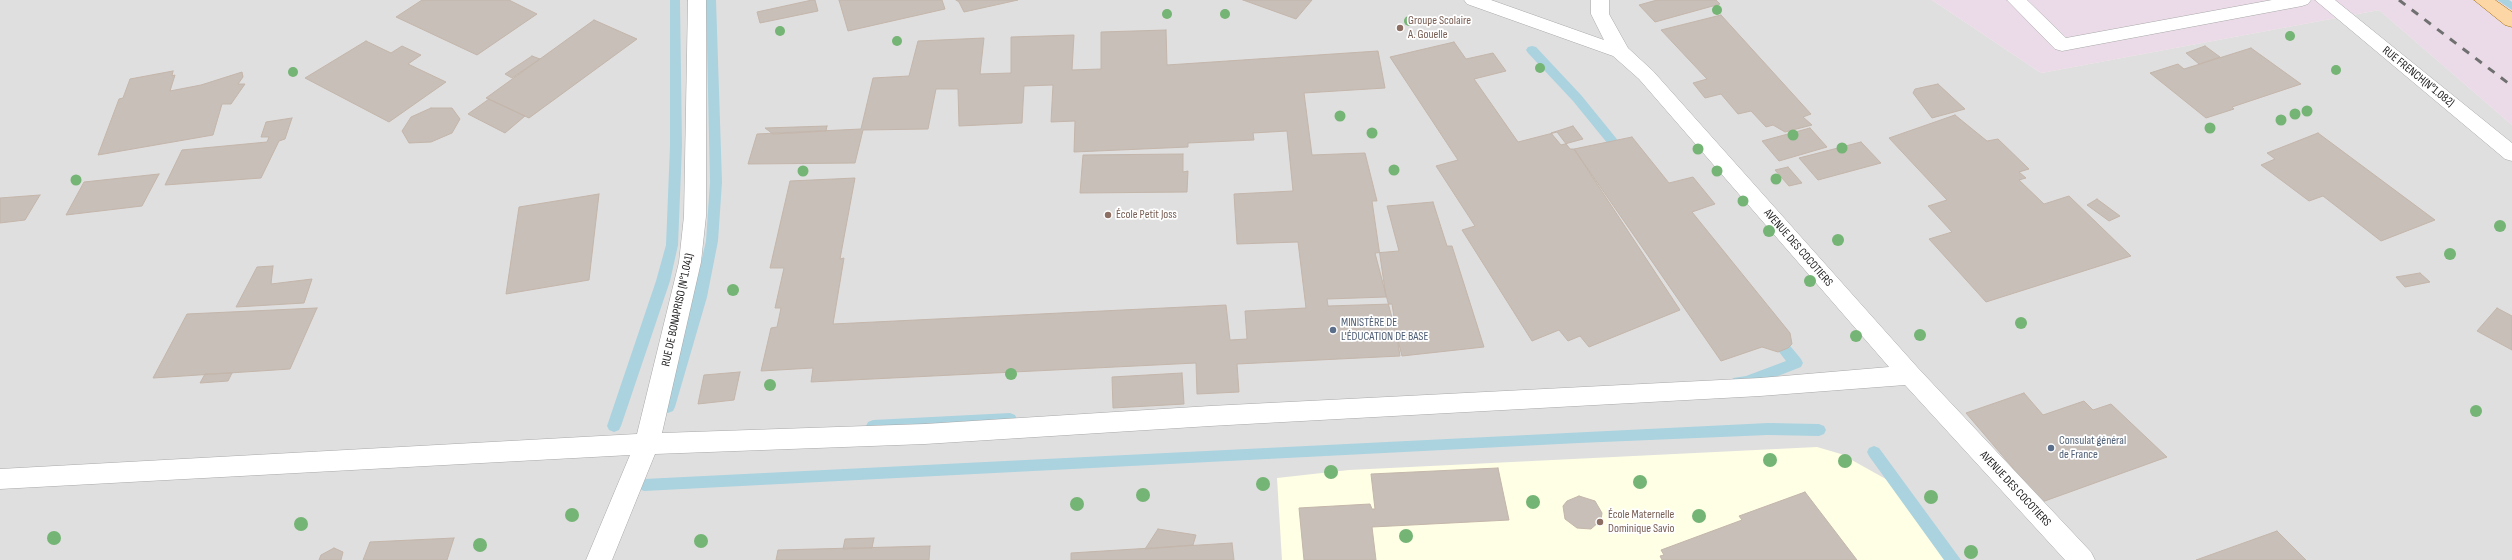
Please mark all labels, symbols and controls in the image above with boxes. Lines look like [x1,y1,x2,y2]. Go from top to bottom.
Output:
place label: Groupe Scolaire A. Gouelle [1408,14,1471,42]
marker: Groupe Scolaire A. Gouelle [1395,23,1405,33]
street label: RUE FRENCH(N°1.082) [2379,44,2457,110]
street label: AVENUE DES COCOTIERS [1760,206,1836,290]
place label: École Petit Joss [1116,208,1177,222]
marker: École Petit Joss [1103,210,1113,220]
street label: RUE DE BONAPRISO (N°1.041) [659,252,697,368]
place label: MINISTÈRE DE L'ÉDUCATION DE BASE [1341,316,1428,344]
marker: MINISTÈRE DE L'ÉDUCATION DE BASE [1328,325,1338,335]
place label: Consulat général de France [2059,434,2126,462]
marker: Consulat général de France [2046,443,2056,453]
street label: AVENUE DES COCOTIERS [1976,448,2054,530]
place label: École Maternelle Dominique Savio [1608,508,1674,536]
marker: École Maternelle Dominique Savio [1595,517,1605,527]

